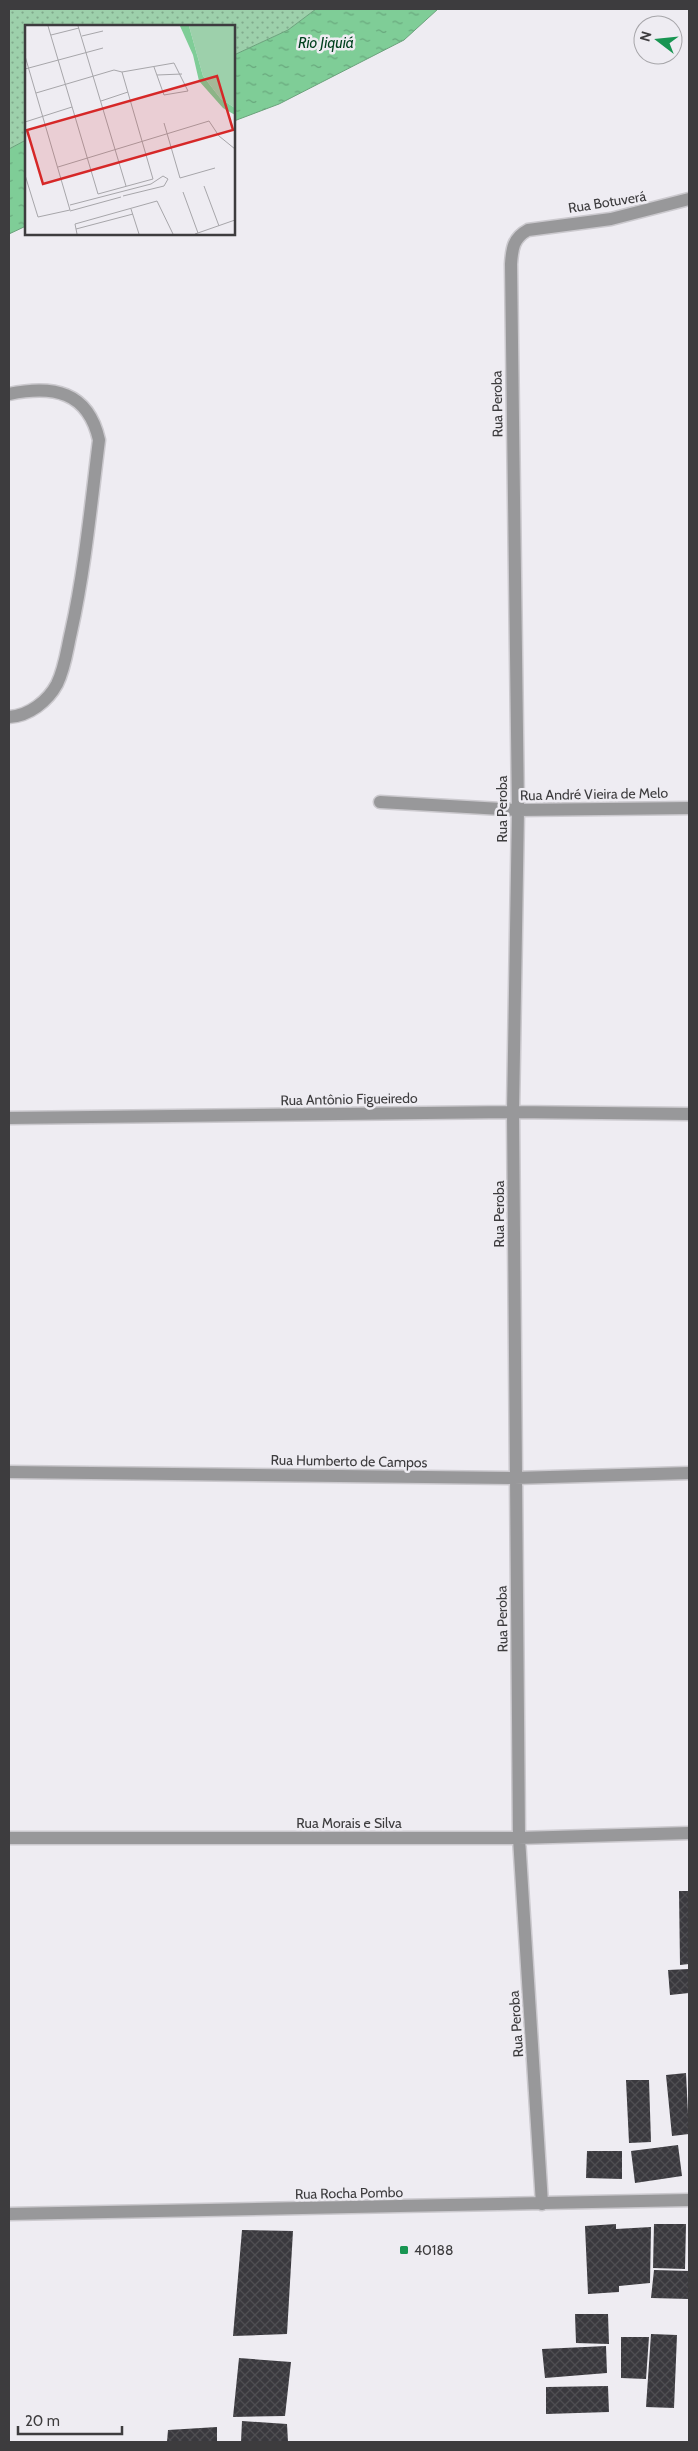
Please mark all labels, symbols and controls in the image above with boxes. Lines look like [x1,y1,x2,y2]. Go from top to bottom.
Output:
north arrow [633,15,683,65]
inset map [25,25,235,235]
text: N [635,29,656,44]
water label: Rio Jiquiá [298,34,354,52]
street label: Rua Botuverá [567,187,647,217]
street label: Rua Peroba [487,370,507,438]
street label: Rua Peroba [493,775,511,842]
street label: Rua André Vieira de Melo [520,784,668,804]
street label: Rua Antônio Figueiredo [280,1089,418,1109]
street label: Rua Peroba [490,1180,508,1247]
street label: Rua Humberto de Campos [271,1451,428,1471]
street label: Rua Peroba [492,1585,512,1653]
street label: Rua Morais e Silva [296,1814,402,1832]
street label: Rua Peroba [505,1990,527,2058]
street label: Rua Rocha Pombo [295,2183,404,2203]
place label: 40188 [414,2241,453,2259]
marker: 40188 [398,2244,410,2256]
scale bar [18,2404,121,2436]
text: 20 m [25,2412,60,2430]

